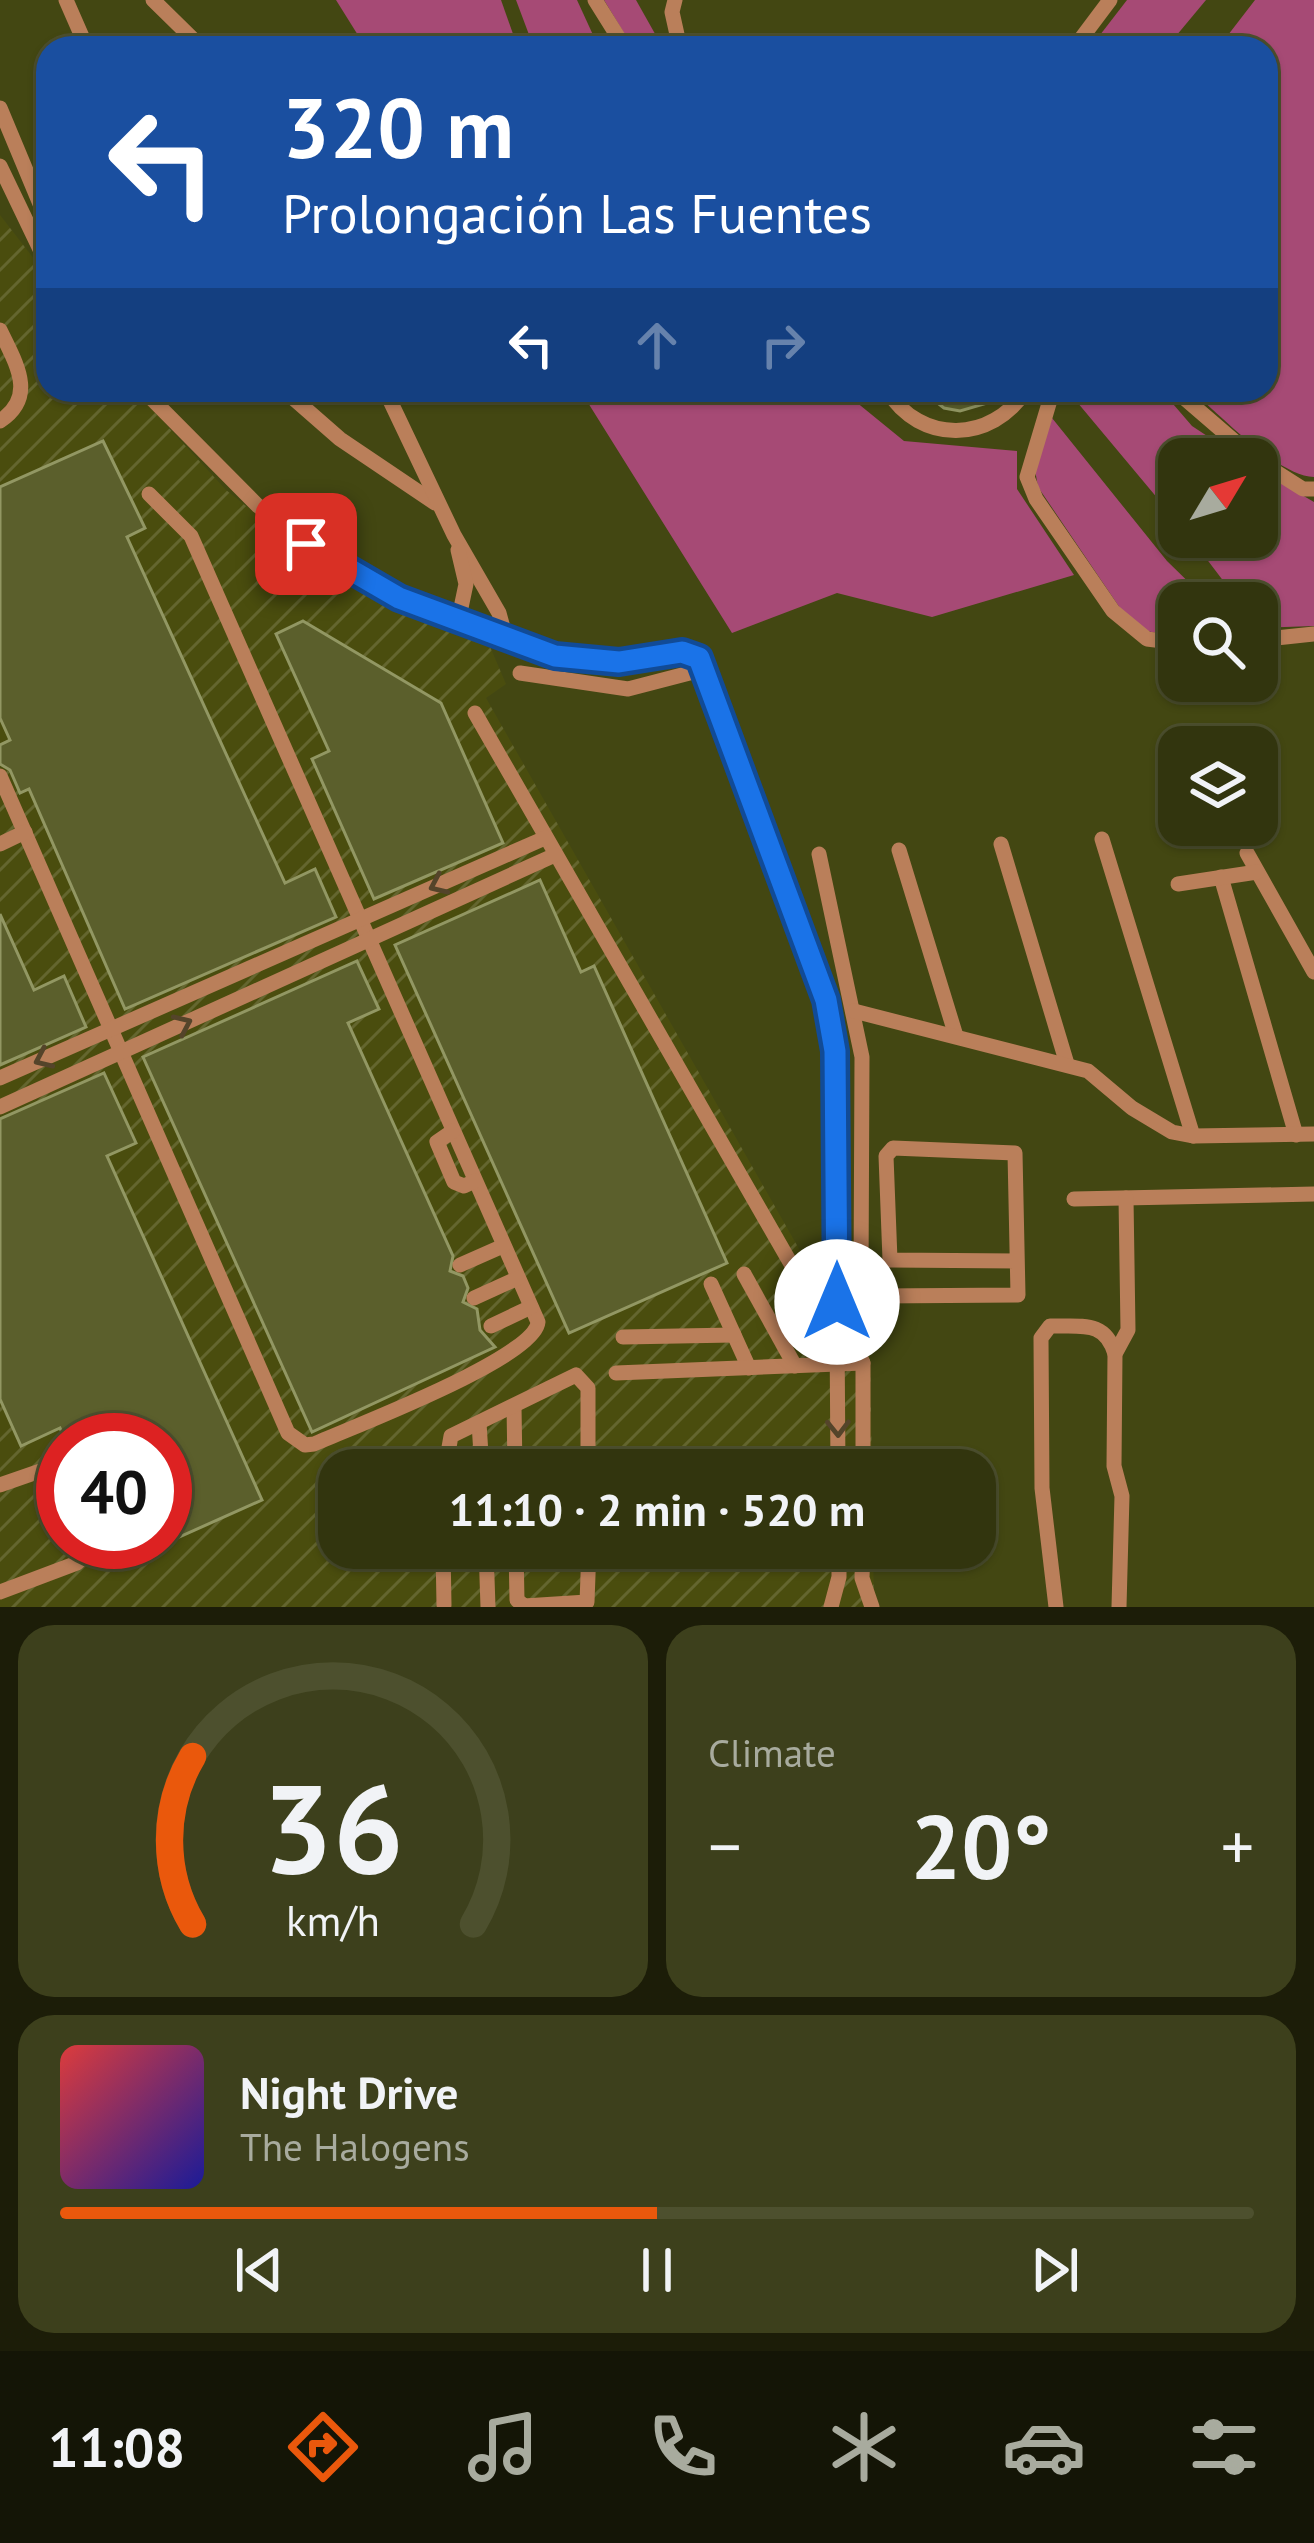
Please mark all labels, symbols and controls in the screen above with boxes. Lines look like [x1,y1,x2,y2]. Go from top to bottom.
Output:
text: 320 m [282,72,514,181]
icon: left [84,84,240,240]
text: Prolongación Las Fuentes [282,178,872,248]
icon: left [498,312,564,378]
icon: ahead [624,312,690,378]
icon: right [750,312,816,378]
north arrow [1158,438,1278,558]
map controls [1158,438,1278,846]
pin [255,493,357,595]
icon: arrive [273,511,339,577]
button: search [1158,582,1278,702]
button: layers [1158,726,1278,846]
one-way arrow [429,871,450,895]
one-way arrow [171,1014,192,1038]
one-way arrow [34,1045,55,1069]
position arrow [774,1239,900,1365]
speed limit sign: 40 [36,1413,192,1569]
one-way arrow [824,1419,850,1438]
text: 11:10 · 2 min · 520 m [449,1480,865,1538]
text: Climate [708,1727,836,1778]
text: 36 [262,1746,404,1907]
text: 20° [910,1787,1052,1904]
text: − [708,1803,741,1888]
text: + [1221,1803,1254,1888]
text: km/h [286,1892,380,1948]
text: Night Drive [240,2063,458,2121]
text: The Halogens [240,2121,470,2172]
icon: previous [226,2237,292,2303]
icon: pause [624,2237,690,2303]
icon: next [1022,2237,1088,2303]
icon: directions [281,2405,365,2489]
icon: music [461,2405,545,2489]
icon: phone [641,2405,725,2489]
icon: climate [822,2405,906,2489]
icon: car [1002,2405,1086,2489]
icon: filters [1182,2405,1266,2489]
text: 11:08 [48,2412,185,2482]

